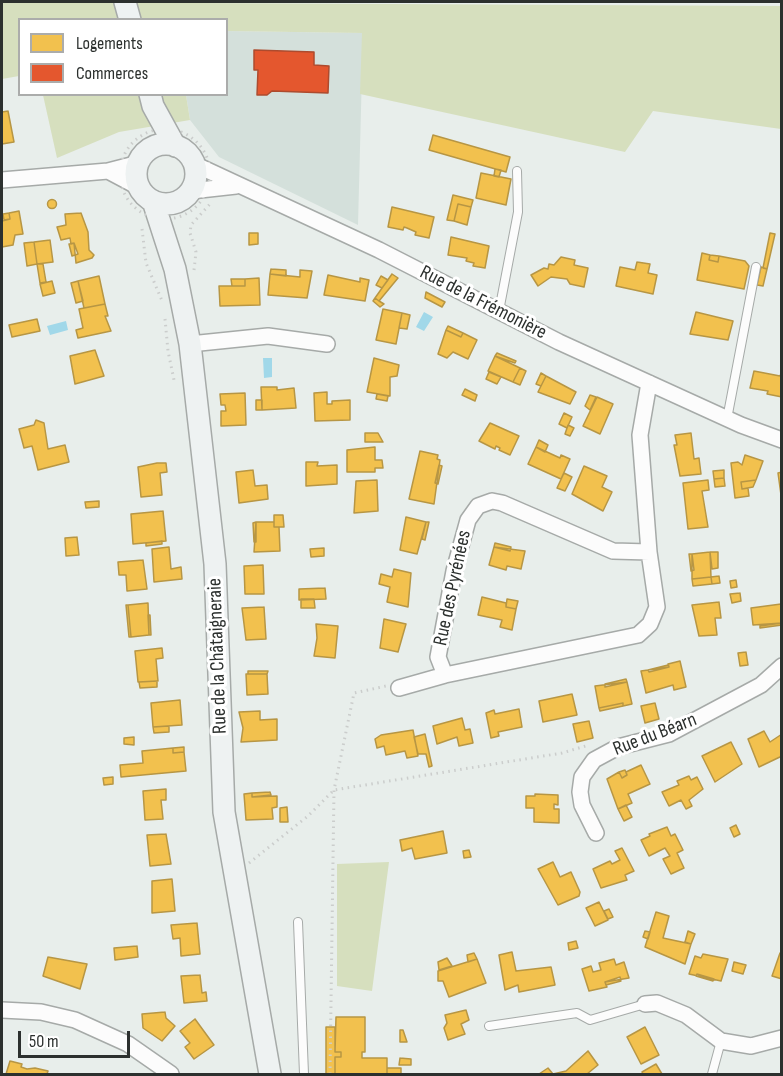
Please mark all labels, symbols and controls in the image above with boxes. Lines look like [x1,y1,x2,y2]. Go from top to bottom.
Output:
legend [18,18,228,96]
text: Logements [76,33,143,54]
text: Commerces [76,63,148,84]
street label: Rue de la Frémonière [416,261,550,345]
street label: Rue des Pyrénées [429,528,477,648]
street label: Rue de la Châtaigneraie [203,578,233,734]
street label: Rue du Béarn [610,708,700,762]
scale bar [21,1019,134,1057]
text: 50 m [29,1031,59,1052]

